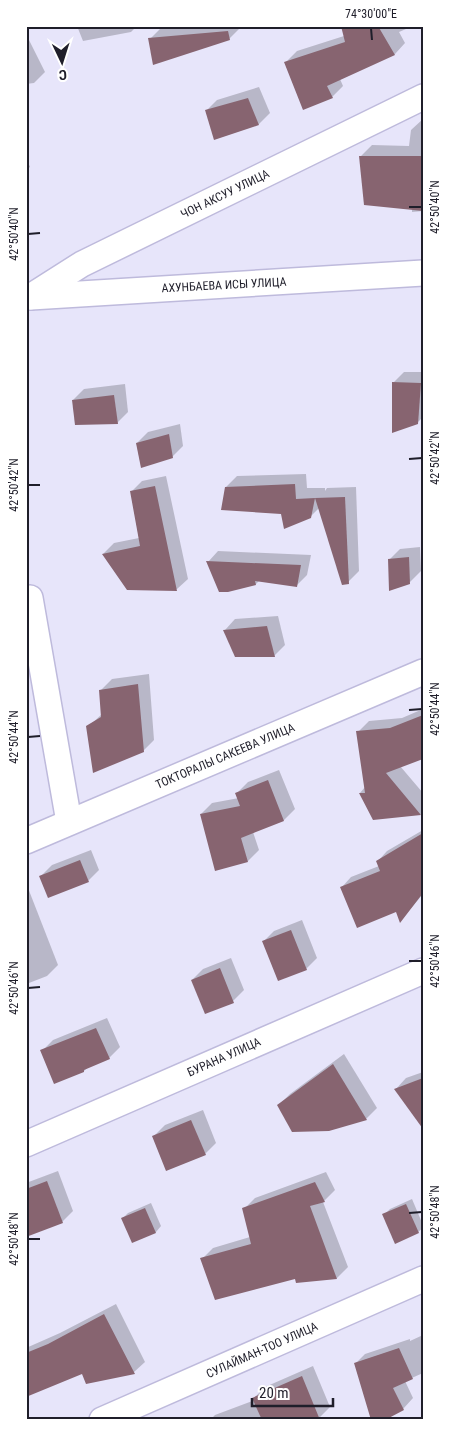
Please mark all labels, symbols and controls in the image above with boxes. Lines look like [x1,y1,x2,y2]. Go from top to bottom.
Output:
text: 74°30'00"E [345,7,397,21]
north arrow [38,38,88,88]
text: С [58,67,67,83]
street label: ЧОН АКСУУ УЛИЦА [179,167,272,221]
text: 42°50'40"N [428,180,442,234]
text: 42°50'40"N [7,207,21,261]
street label: АХУНБАЕВА ИСЫ УЛИЦА [161,275,287,295]
text: 42°50'42"N [428,431,442,485]
text: 42°50'42"N [7,458,21,512]
text: 42°50'44"N [428,682,442,736]
text: 42°50'44"N [7,710,21,764]
street label: ТОКТОРАЛЫ САКЕЕВА УЛИЦА [153,720,297,792]
text: 42°50'46"N [428,934,442,988]
text: 42°50'46"N [7,961,21,1015]
street label: БУРАНА УЛИЦА [185,1035,263,1079]
text: 42°50'48"N [428,1185,442,1239]
text: 42°50'48"N [7,1212,21,1266]
street label: СУЛАЙМАН-ТОО УЛИЦА [204,1318,320,1381]
scale bar [252,1376,333,1408]
text: 20 m [259,1384,289,1402]

